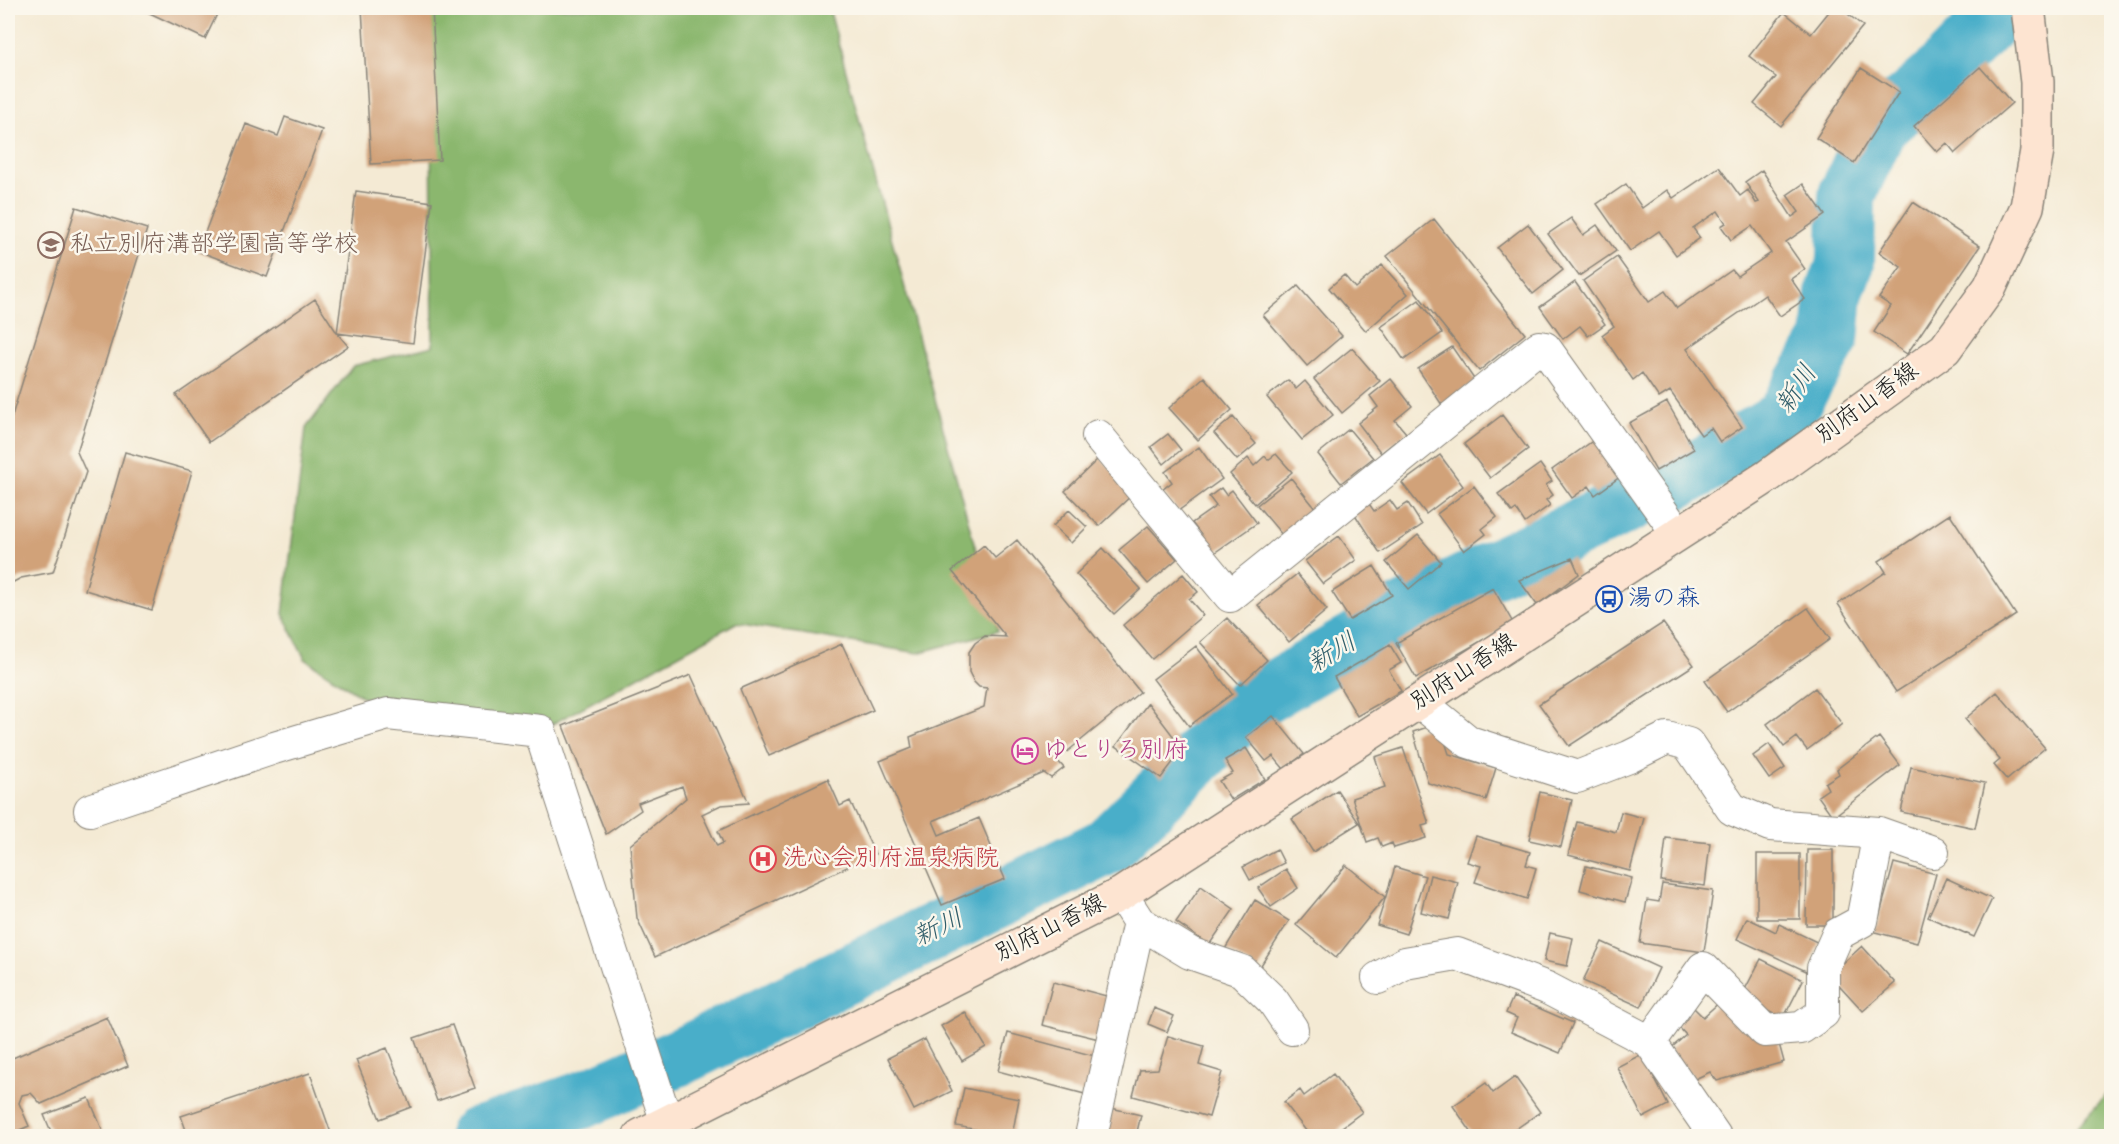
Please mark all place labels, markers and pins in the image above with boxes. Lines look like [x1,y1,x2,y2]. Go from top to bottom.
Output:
place label: 私立別府溝部学園高等学校 [70,228,358,263]
school or university icon: 私立別府溝部学園高等学校 [36,230,66,260]
place label: 湯の森 [1628,582,1700,617]
bus stop icon: 湯の森 [1594,584,1624,614]
place label: ゆとりろ別府 [1044,734,1188,769]
hotel icon: ゆとりろ別府 [1010,736,1040,766]
place label: 洗心会別府温泉病院 [783,842,999,877]
hospital icon: 洗心会別府温泉病院 [748,844,778,874]

